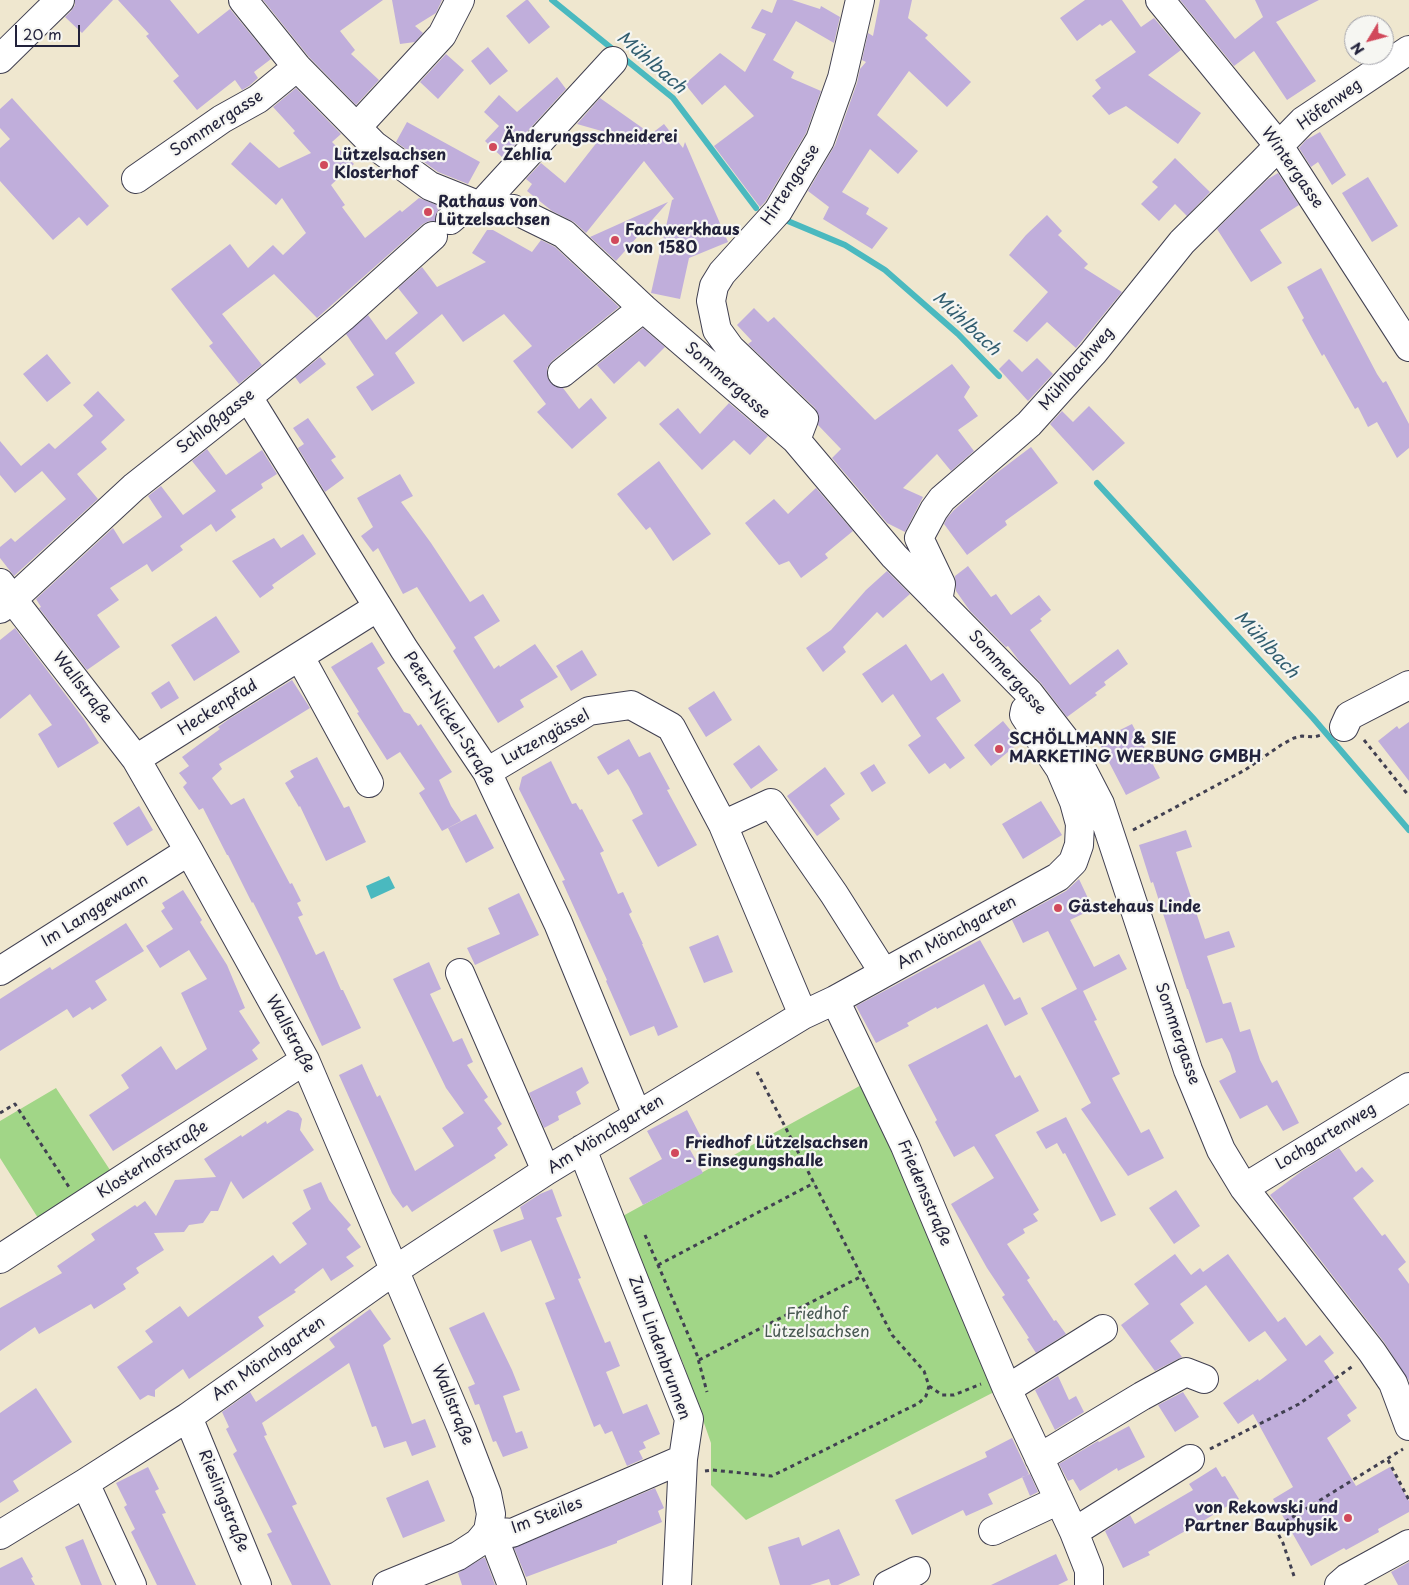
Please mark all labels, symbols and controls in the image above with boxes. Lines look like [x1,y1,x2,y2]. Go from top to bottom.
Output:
scale bar [18,15,82,47]
north arrow [1344,15,1394,65]
text: 20 m [23,22,62,45]
water label: Mühlbach [612,27,690,99]
text: N [1346,38,1369,59]
street label: Höfenweg [1294,75,1366,135]
street label: Sommergasse [167,87,267,161]
street label: Wintergasse [1257,123,1327,213]
place label: Änderungsschneiderei Zehlia [503,128,677,166]
marker: Änderungsschneiderei Zehlia [487,141,499,153]
street label: Hirtengasse [758,141,824,229]
place label: Lützelsachsen Klosterhof [334,146,446,184]
marker: Lützelsachsen Klosterhof [318,159,330,171]
place label: Rathaus von Lützelsachsen [438,193,550,231]
marker: Rathaus von Lützelsachsen [422,206,434,218]
place label: Fachwerkhaus von 1580 [625,221,740,259]
marker: Fachwerkhaus von 1580 [609,234,621,246]
water label: Mühlbach [928,287,1004,361]
street label: Mühlbachweg [1035,323,1119,415]
street label: Sommergasse [680,339,774,423]
street label: Schloßgasse [173,386,259,458]
water label: Mühlbach [1229,607,1303,683]
street label: Sommergasse [964,627,1050,719]
street label: Wallstraße [48,648,116,728]
street label: Peter-Nickel-Straße [399,649,499,789]
street label: Heckenpfad [175,676,261,740]
street label: Lutzengässel [499,706,593,770]
place label: SCHÖLLMANN & SIE MARKETING WERBUNG GMBH [1009,730,1261,768]
marker: SCHÖLLMANN & SIE MARKETING WERBUNG GMBH [993,743,1005,755]
street label: Im Langgewann [38,871,152,951]
street label: Am Mönchgarten [894,892,1020,974]
place label: Gästehaus Linde [1068,898,1201,918]
marker: Gästehaus Linde [1052,902,1064,914]
street label: Sommergasse [1151,980,1203,1088]
street label: Wallstraße [261,992,319,1076]
street label: Am Mönchgarten [544,1091,668,1179]
street label: Lochgartenweg [1272,1099,1380,1175]
street label: Klosterhofstraße [94,1117,212,1203]
place label: Friedhof Lützelsachsen - Einsegungshalle [685,1134,868,1172]
street label: Friedensstraße [893,1137,955,1249]
marker: Friedhof Lützelsachsen - Einsegungshalle [669,1147,681,1159]
street label: Zum Lindenbrunnen [624,1273,694,1423]
park label: Friedhof Lützelsachsen [764,1305,870,1343]
street label: Am Mönchgarten [209,1313,329,1405]
street label: Wallstraße [427,1362,477,1448]
street label: Rieslingstraße [194,1447,252,1555]
street label: Im Steiles [509,1494,585,1538]
place label: von Rekowski und Partner Bauphysik [1185,1499,1338,1537]
marker: von Rekowski und Partner Bauphysik [1342,1512,1354,1524]

